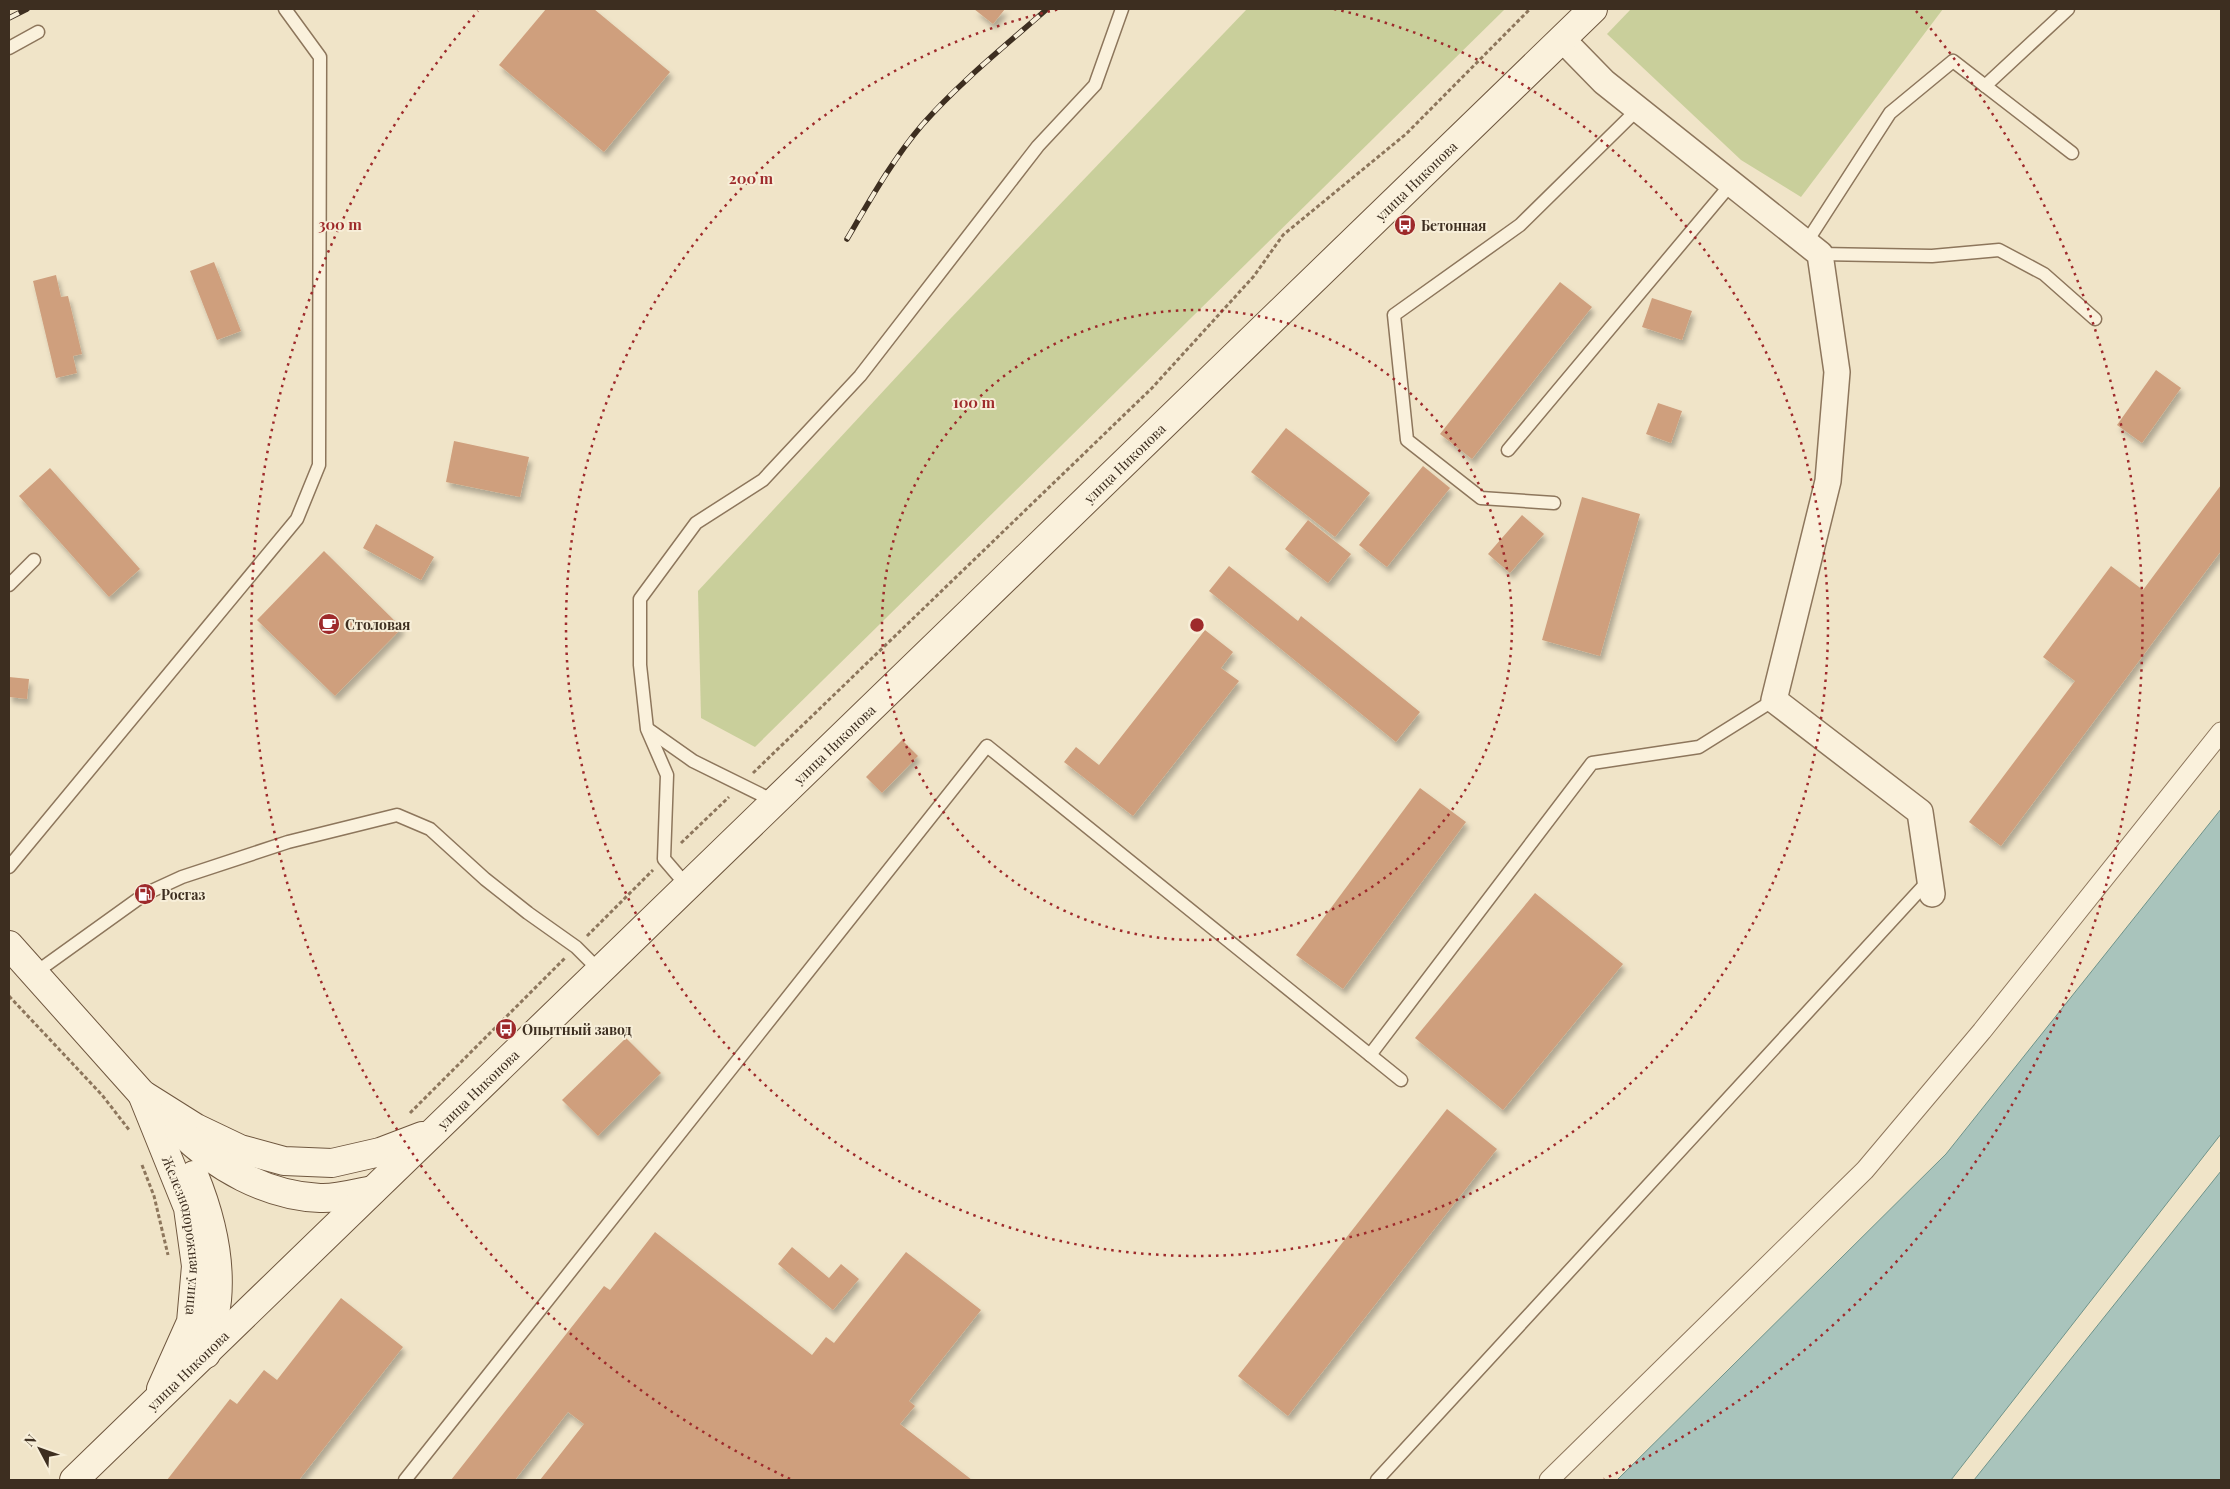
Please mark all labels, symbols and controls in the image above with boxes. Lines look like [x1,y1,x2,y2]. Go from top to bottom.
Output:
street label: улица Никонова [1370,136,1461,225]
text: 200 m [729,168,774,188]
bus stop icon: Бетонная [1393,213,1417,237]
text: 300 m [318,214,362,234]
place label: Бетонная [1421,216,1486,235]
text: 100 m [953,392,996,412]
street label: улица Никонова [1078,419,1169,508]
cafe icon: Столовая [317,612,341,636]
place label: Столовая [345,615,410,634]
centre of rings [1188,616,1206,634]
street label: улица Никонова [788,700,879,789]
fuel station icon: Росгаз [133,882,157,906]
place label: Росгаз [161,885,205,904]
bus stop icon: Опытный завод [494,1017,518,1041]
place label: Опытный завод [522,1020,632,1039]
street label: улица Никонова [432,1045,523,1134]
street label: Железнодорожная улица [158,1153,206,1316]
street label: улица Никонова [142,1326,233,1415]
north arrow [15,1424,65,1474]
text: N [19,1430,40,1450]

